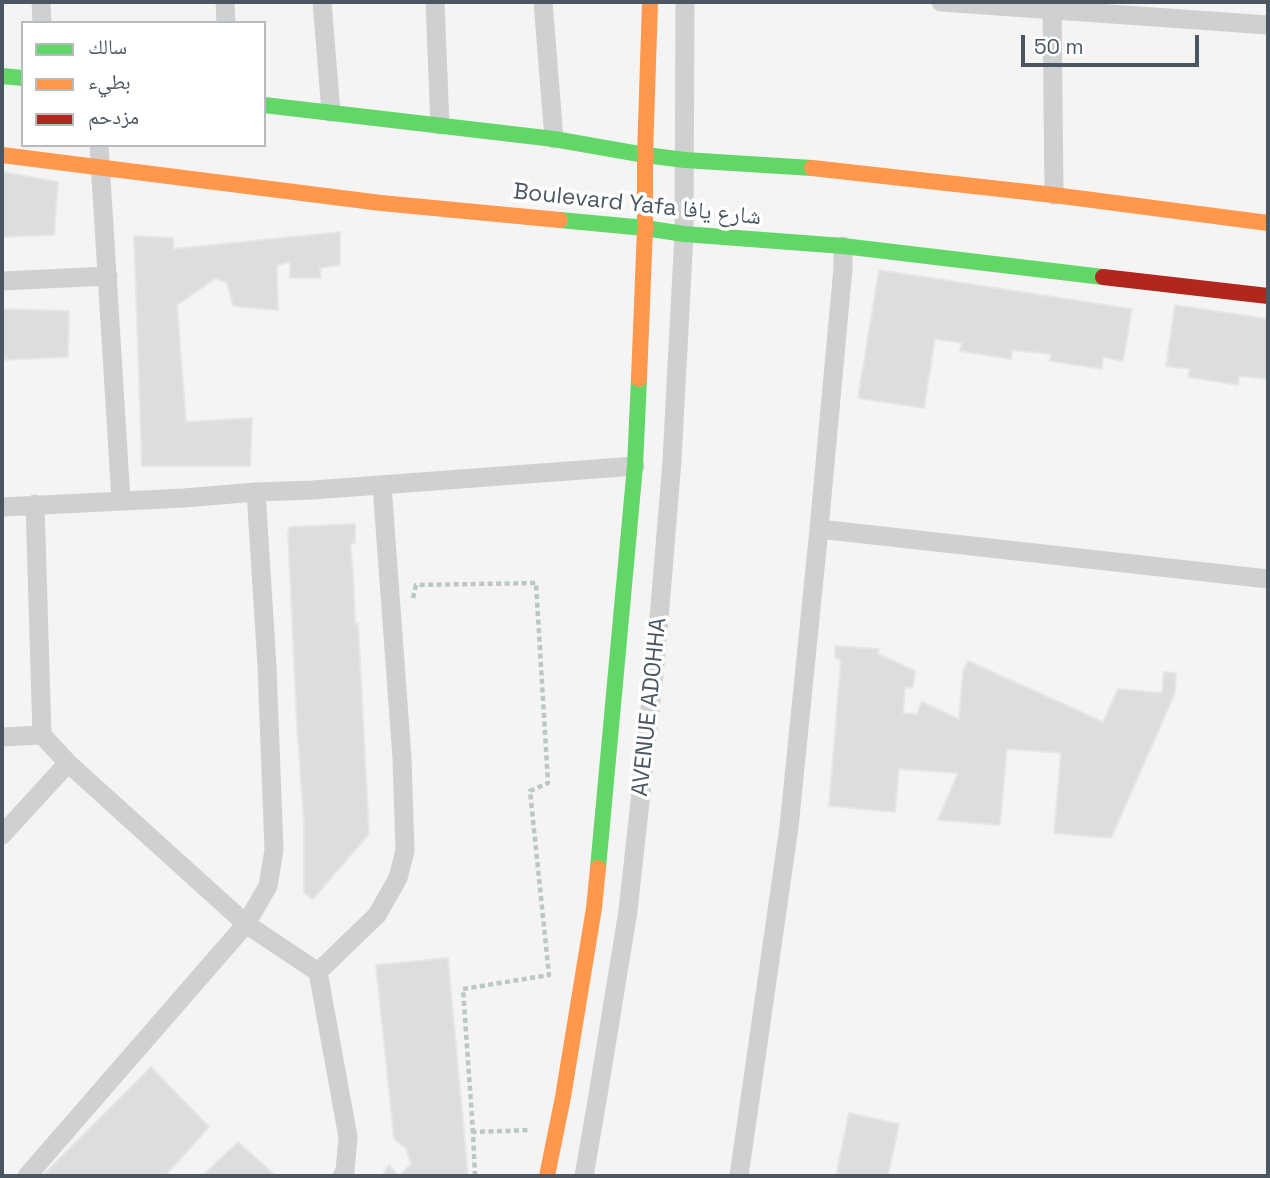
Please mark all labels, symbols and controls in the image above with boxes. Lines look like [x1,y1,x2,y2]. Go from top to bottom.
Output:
legend [21,21,266,147]
scale bar [1025,21,1204,65]
text: سالك [88,33,127,60]
text: 50 m [1034,33,1084,60]
text: بطيء [88,68,131,95]
text: مزدحم [88,103,139,130]
street label: Boulevard Yafa شارع يافا [512,178,762,232]
street label: AVENUE ADOHHA [627,616,673,798]

